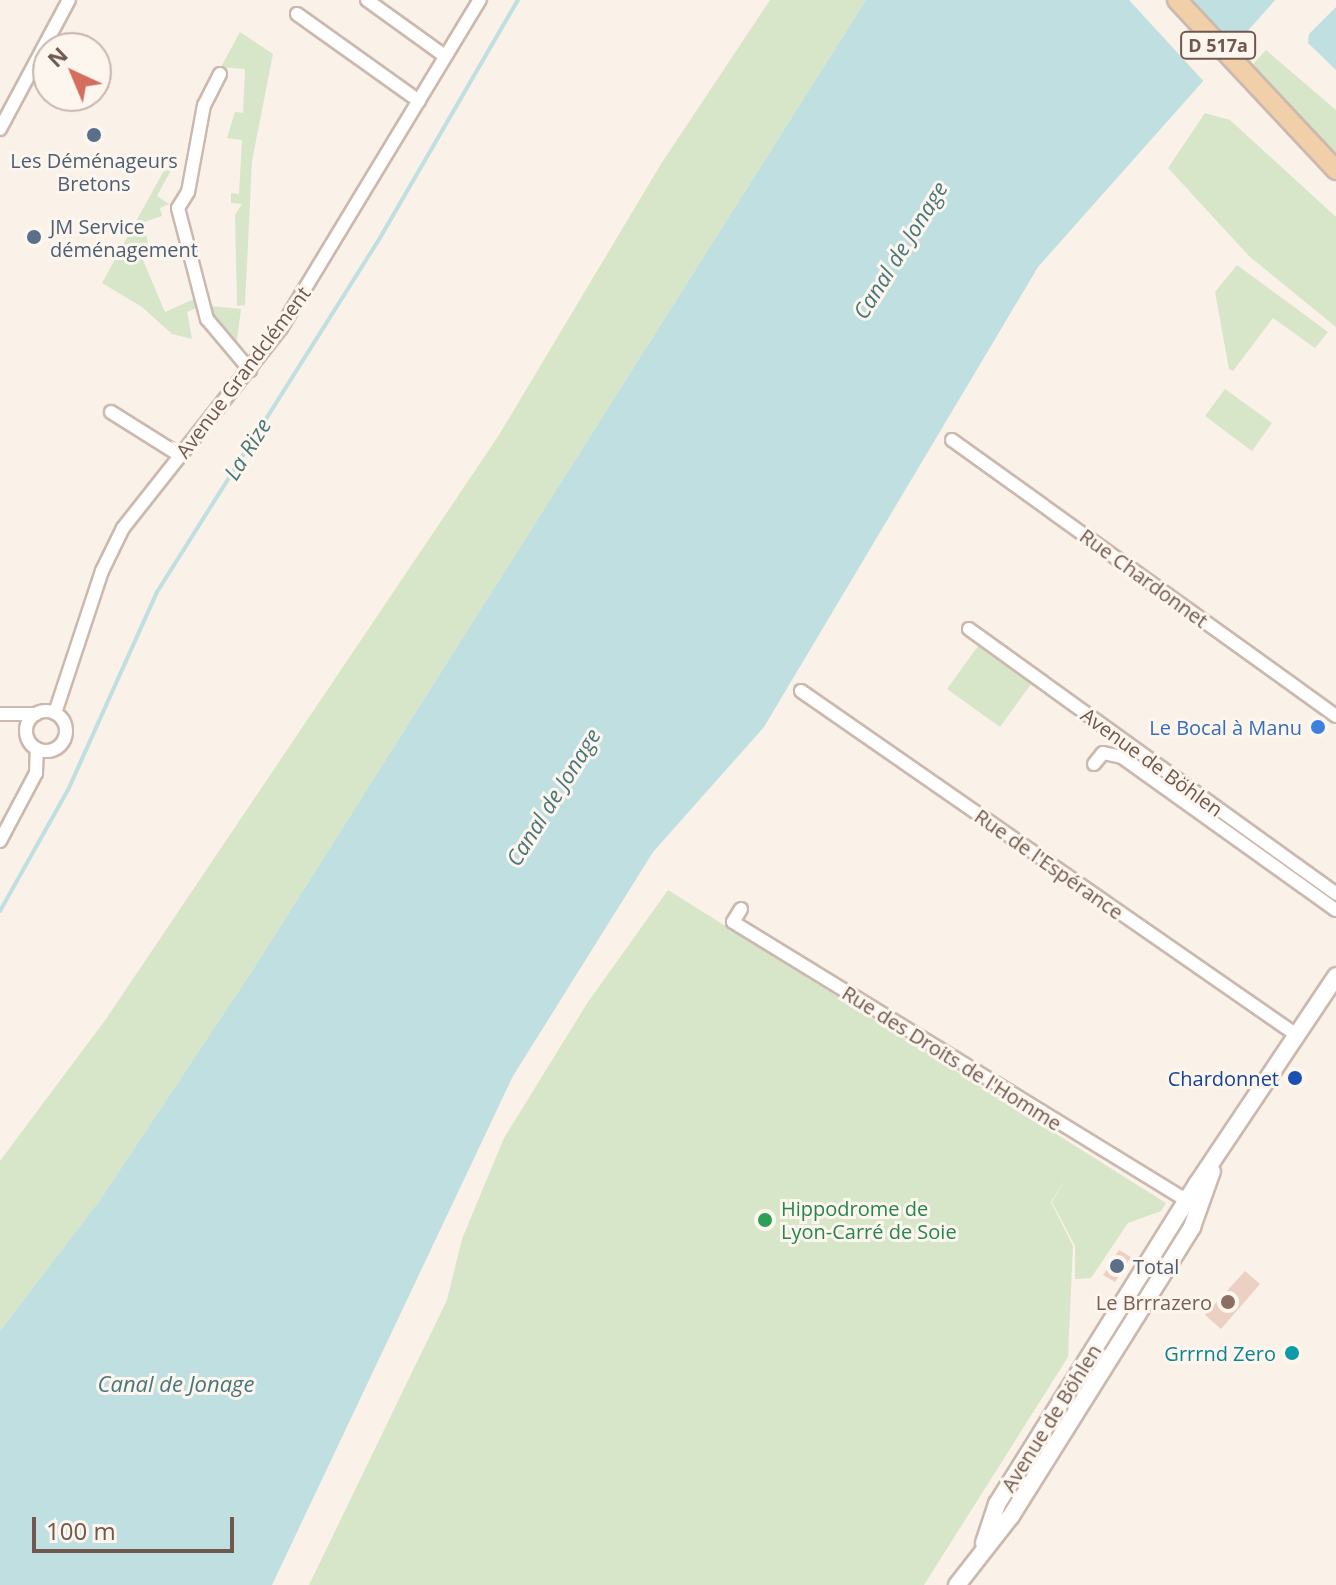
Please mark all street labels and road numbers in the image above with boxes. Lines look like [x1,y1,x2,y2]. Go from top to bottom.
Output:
road number: D 517a [1180,31,1256,59]
street label: Avenue Grandclément [171,282,315,462]
street label: Rue Chardonnet [1075,524,1213,632]
street label: Avenue de Böhlen [1076,703,1228,821]
street label: Rue de l'Espérance [970,804,1128,924]
street label: Rue des Droits de l'Homme [838,981,1066,1135]
street label: Avenue de Böhlen [996,1340,1106,1496]

